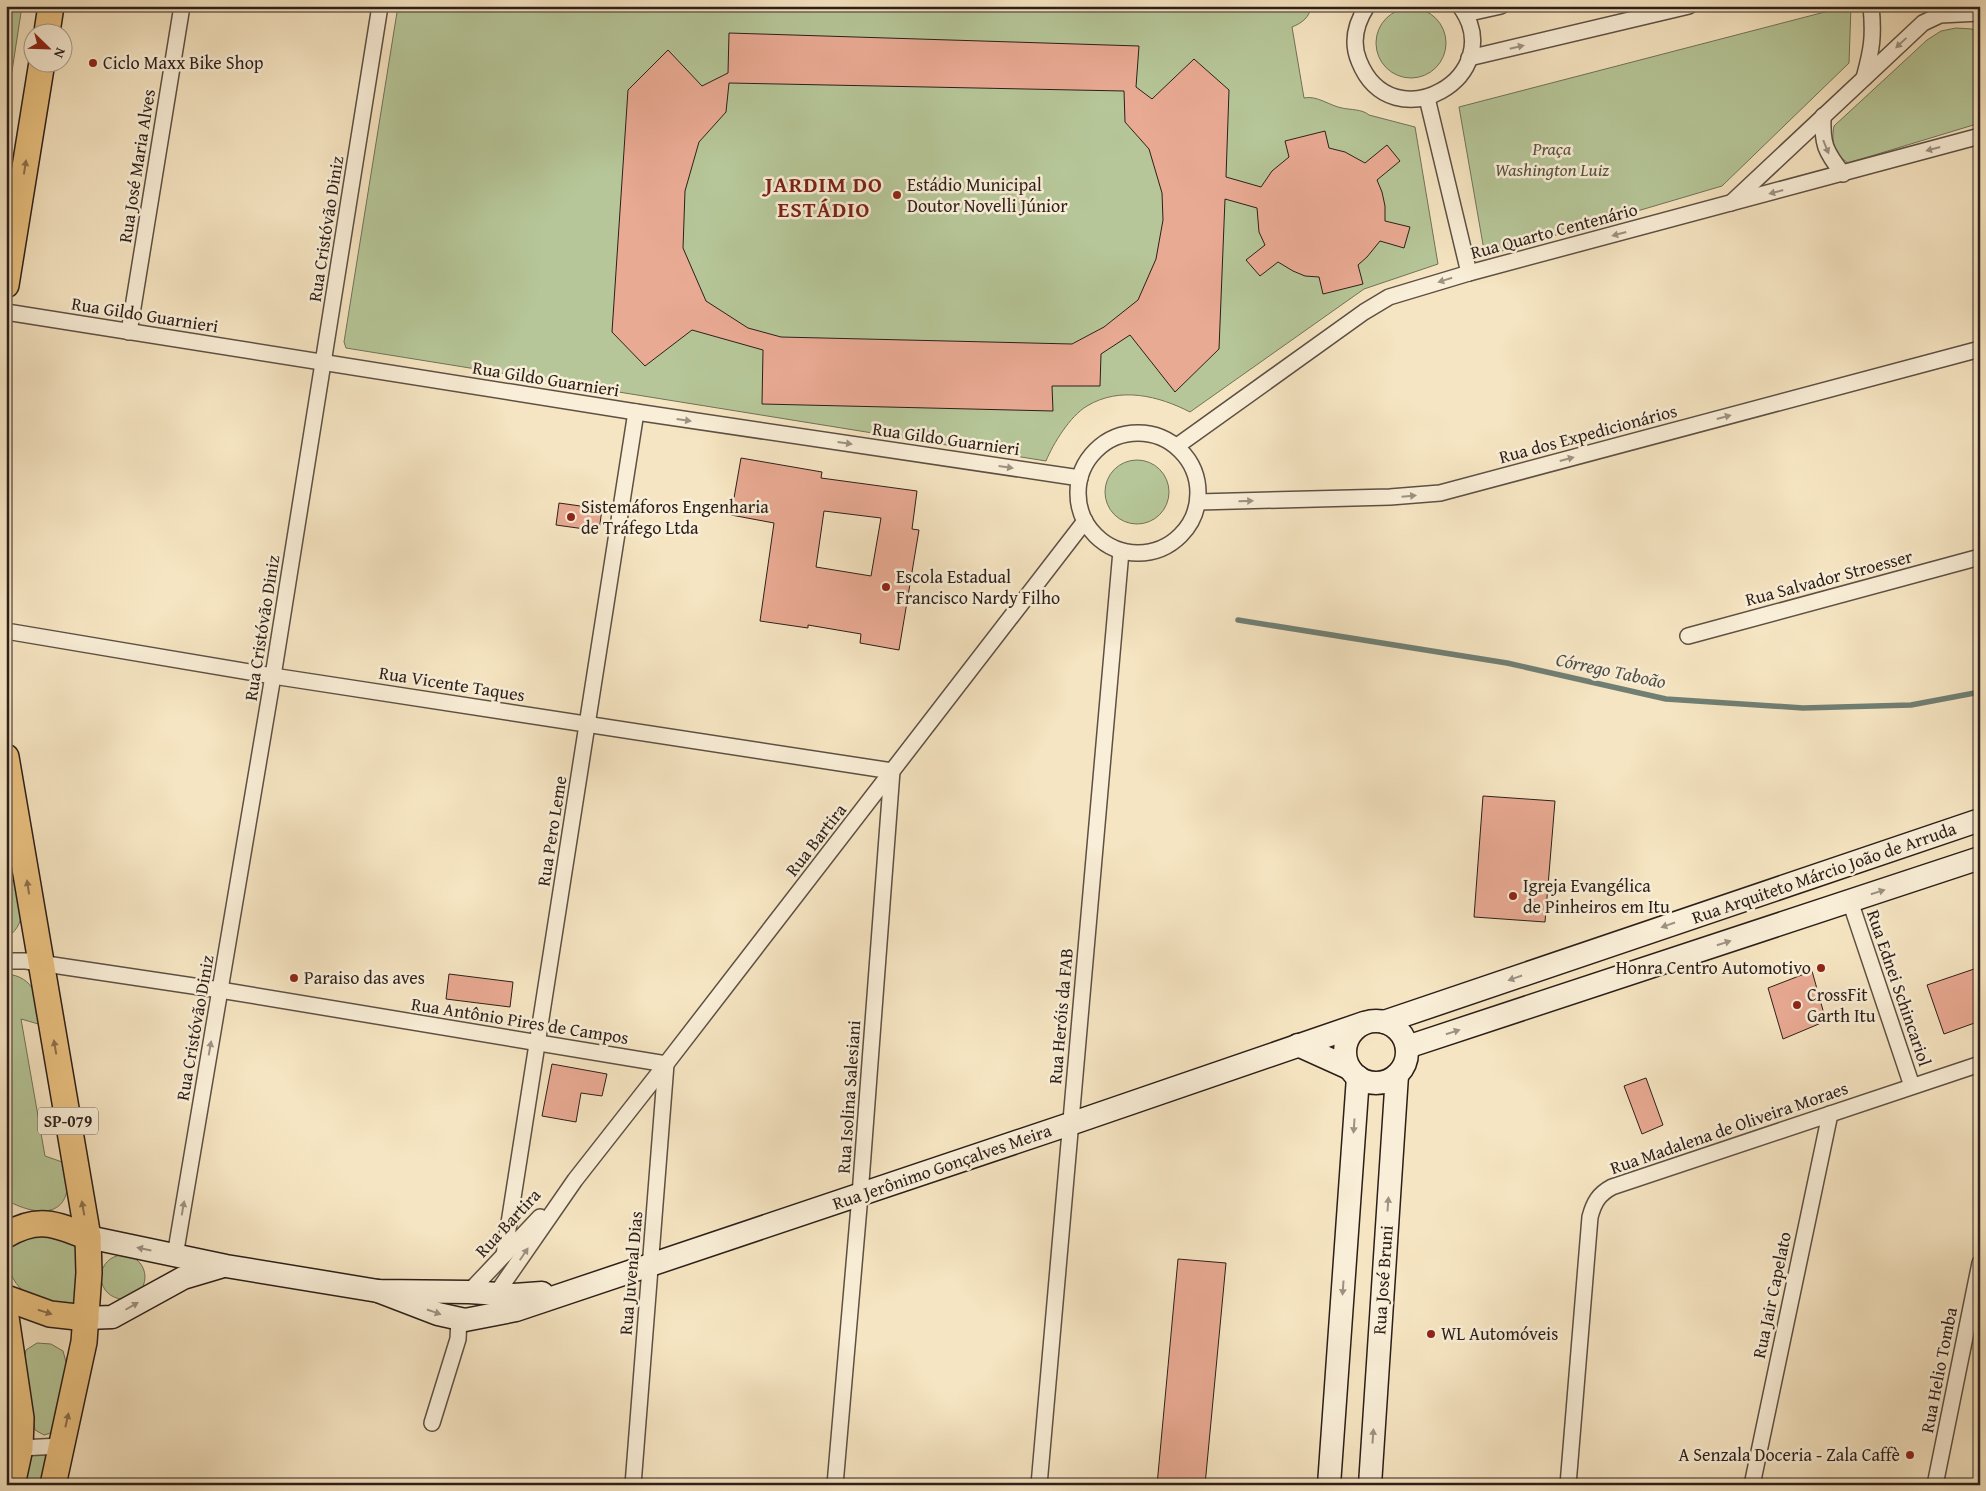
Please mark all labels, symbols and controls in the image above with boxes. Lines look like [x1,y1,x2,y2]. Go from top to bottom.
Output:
north arrow [22,22,72,72]
one-way arrow [1895,37,1907,49]
one-way arrow [1509,43,1524,51]
text: N [49,45,71,62]
place label: Ciclo Maxx Bike Shop [103,49,264,76]
marker: Ciclo Maxx Bike Shop [87,57,99,69]
street label: Rua José Maria Alves [111,87,162,245]
park label: Praça Washington Luiz [1495,135,1609,183]
one-way arrow [1822,140,1830,155]
one-way arrow [1925,145,1940,153]
street label: Rua Cristóvão Diniz [301,154,350,304]
one-way arrow [22,159,30,175]
district label: JARDIM DO ESTÁDIO [761,168,883,225]
place label: Estádio Municipal Doutor Novelli Júnior [907,171,1068,219]
one-way arrow [1768,188,1783,196]
marker: Estádio Municipal Doutor Novelli Júnior [891,189,903,201]
street label: Rua Quarto Centenário [1467,195,1640,266]
one-way arrow [1611,230,1626,238]
one-way arrow [1437,277,1452,285]
street label: Rua Gildo Guarnieri [70,290,220,339]
street label: Rua Gildo Guarnieri [471,354,621,403]
street label: Rua dos Expedicionários [1496,397,1680,470]
one-way arrow [1716,413,1731,421]
street label: Rua Gildo Guarnieri [871,415,1021,462]
one-way arrow [677,416,693,424]
one-way arrow [837,440,853,448]
one-way arrow [1559,455,1574,463]
one-way arrow [998,463,1014,471]
one-way arrow [1401,491,1417,499]
place label: Sistemáforos Engenharia de Tráfego Ltda [581,493,769,541]
one-way arrow [1239,496,1255,504]
marker: Sistemáforos Engenharia de Tráfego Ltda [565,511,577,523]
street label: Rua Salvador Stroesser [1742,542,1916,613]
street label: Rua Cristóvão Diniz [237,553,286,703]
place label: Escola Estadual Francisco Nardy Filho [896,563,1060,611]
marker: Escola Estadual Francisco Nardy Filho [880,581,892,593]
water label: Córrego Taboão [1553,645,1669,695]
street label: Rua Vicente Taques [377,659,527,708]
street label: Rua Pero Leme [529,774,574,888]
street label: Rua Bartira [779,797,853,882]
street label: Rua Arquiteto Márcio João de Arruda [1688,814,1960,931]
place label: Igreja Evangélica de Pinheiros em Itu [1523,872,1670,920]
one-way arrow [23,879,31,895]
one-way arrow [1871,887,1886,895]
marker: Igreja Evangélica de Pinheiros em Itu [1507,890,1519,902]
street label: Rua Ednei Schincariol [1860,906,1939,1070]
one-way arrow [1661,922,1676,930]
one-way arrow [1716,938,1731,946]
street label: Rua Heróis da FAB [1041,947,1080,1085]
street label: Rua Cristóvão Diniz [168,953,221,1103]
place label: Honra Centro Automotivo [1616,954,1811,981]
marker: Honra Centro Automotivo [1815,962,1827,974]
place label: Paraiso das aves [304,964,425,991]
marker: Paraiso das aves [288,972,300,984]
one-way arrow [1507,974,1522,982]
place label: CrossFit Garth Itu [1807,981,1876,1029]
street label: Rua Antônio Pires de Campos [409,990,631,1051]
marker: CrossFit Garth Itu [1791,999,1803,1011]
street label: Rua Isolina Salesiani [830,1019,867,1175]
one-way arrow [1446,1027,1461,1035]
one-way arrow [51,1039,59,1055]
one-way arrow [207,1039,215,1055]
street label: Rua Madalena de Oliveira Moraes [1606,1074,1851,1181]
road number: SP-079 [38,1108,98,1134]
street label: Rua Jerônimo Gonçalves Meira [829,1116,1055,1217]
one-way arrow [1350,1118,1358,1134]
street label: Rua Bartira [468,1182,547,1263]
one-way arrow [1385,1196,1393,1212]
one-way arrow [78,1199,86,1215]
one-way arrow [180,1199,188,1215]
street label: Rua Juvenal Dias [612,1210,649,1336]
street label: Rua José Bruni [1365,1224,1400,1336]
street label: Rua Jair Capelato [1745,1229,1798,1361]
one-way arrow [136,1245,152,1253]
one-way arrow [519,1247,528,1261]
one-way arrow [1338,1280,1346,1296]
one-way arrow [124,1302,139,1310]
street label: Rua Helio Tomba [1913,1304,1964,1435]
one-way arrow [38,1309,53,1317]
one-way arrow [427,1309,442,1317]
place label: WL Automóveis [1441,1320,1558,1347]
marker: WL Automóveis [1425,1328,1437,1340]
one-way arrow [63,1412,71,1428]
one-way arrow [1370,1428,1378,1444]
place label: A Senzala Doceria - Zala Caffè [1678,1441,1900,1468]
marker: A Senzala Doceria - Zala Caffè [1904,1449,1916,1461]

